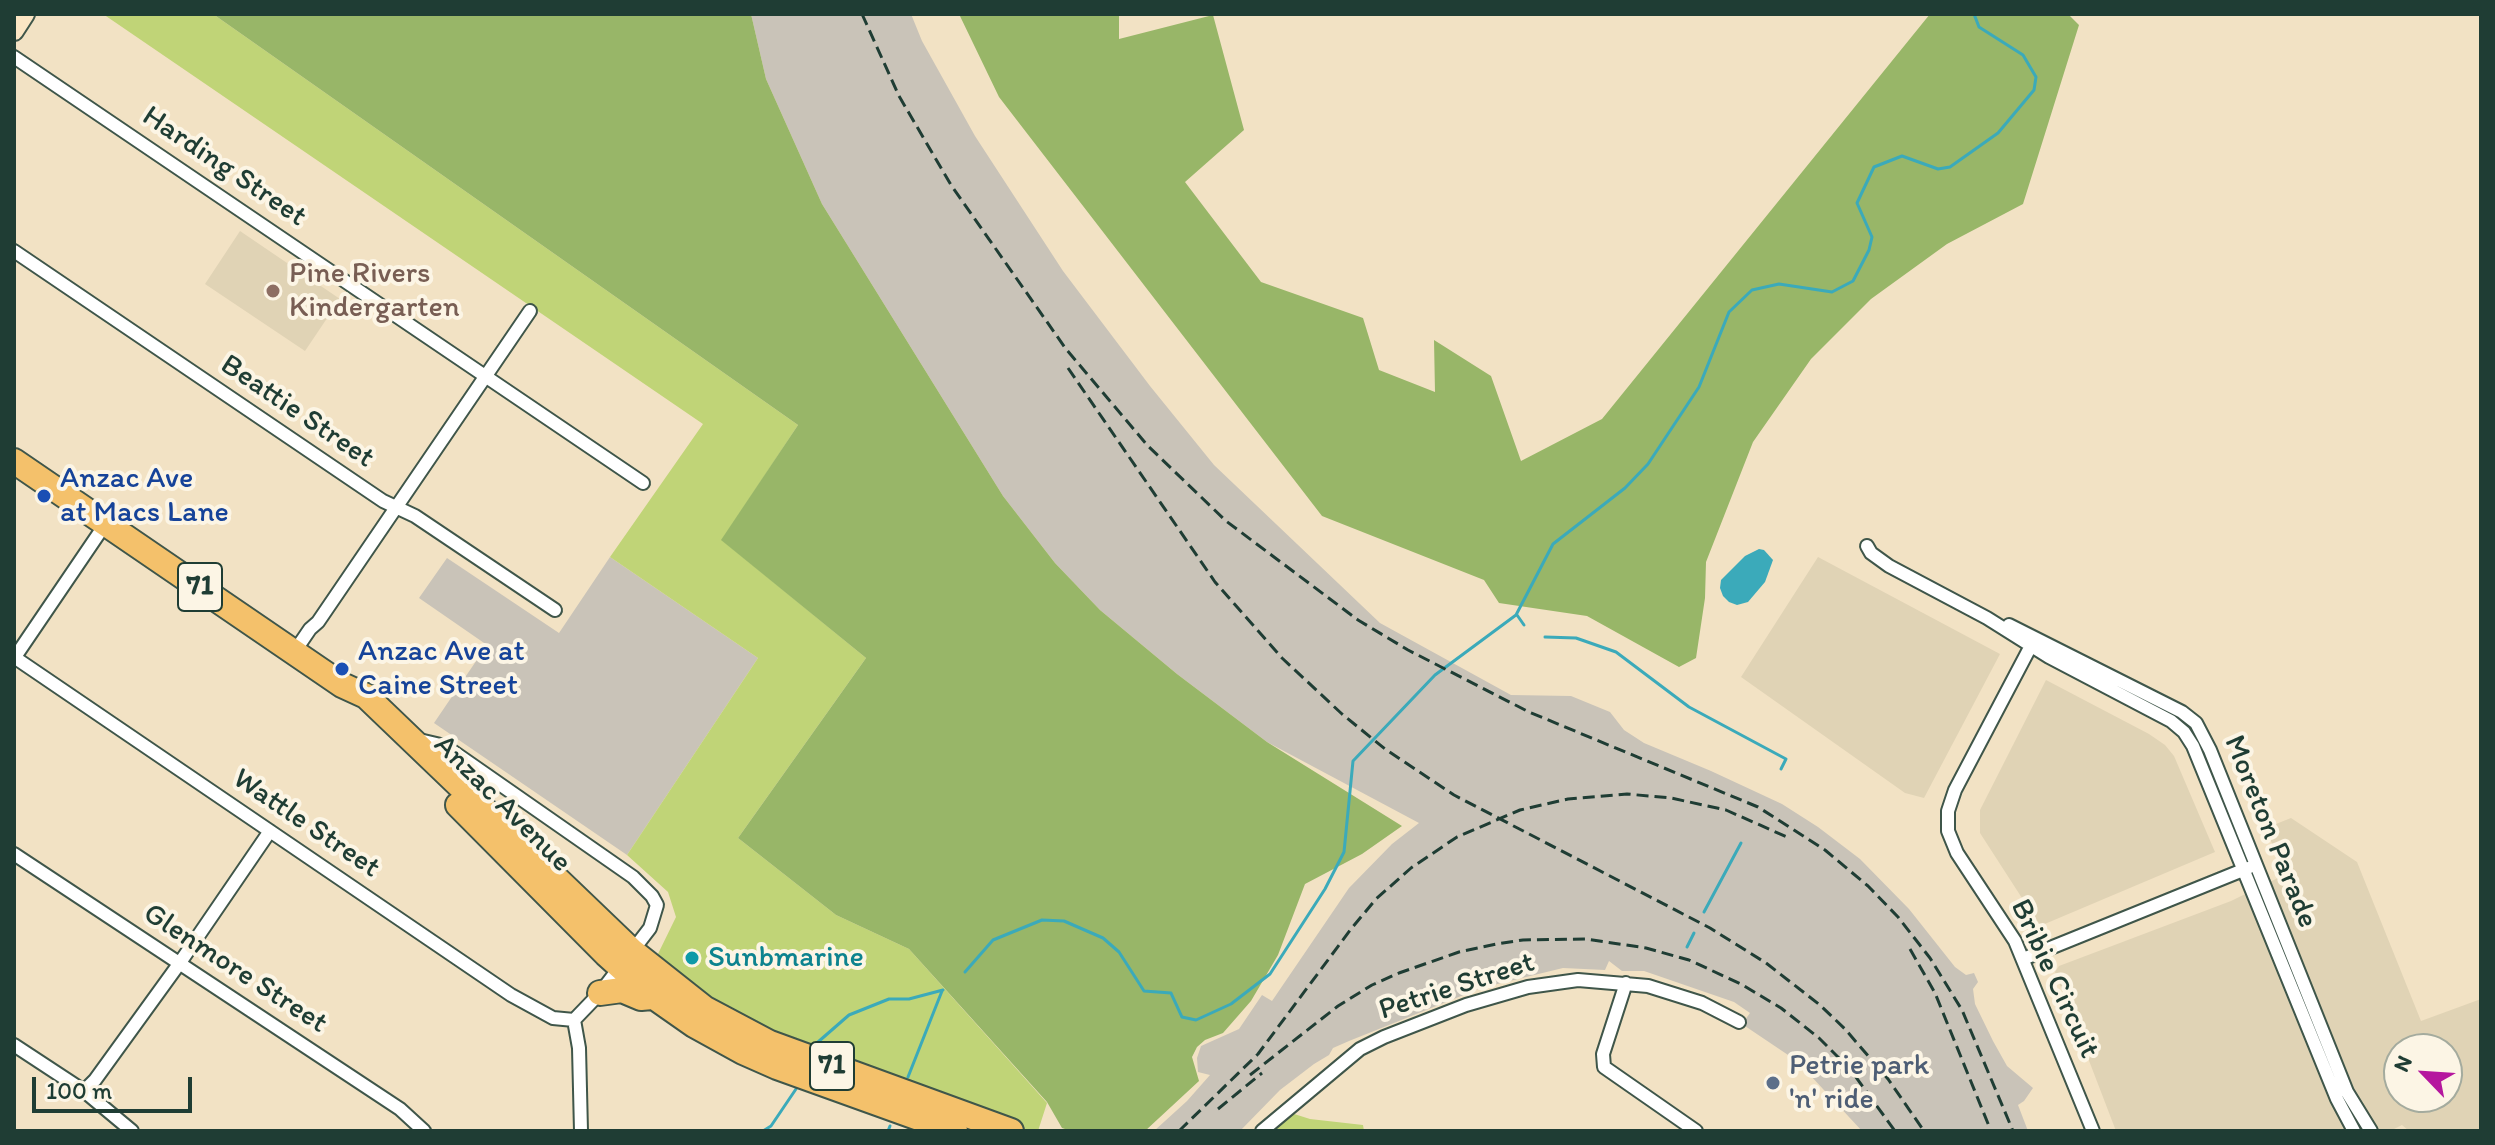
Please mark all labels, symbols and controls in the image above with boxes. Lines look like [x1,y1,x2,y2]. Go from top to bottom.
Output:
street label: Harding Street [135,99,313,235]
place label: Pine Rivers Kindergarten [289,256,460,326]
marker: Pine Rivers Kindergarten [264,282,282,300]
street label: Beattie Street [213,347,381,477]
place label: Anzac Ave at Macs Lane [60,461,229,532]
marker: Anzac Ave at Macs Lane [35,487,53,505]
road number: 71 [178,563,222,611]
place label: Anzac Ave at Caine Street [358,634,525,704]
marker: Anzac Ave at Caine Street [333,660,351,678]
street label: Anzac Avenue [426,728,578,880]
street label: Moreton Parade [2215,731,2325,933]
street label: Wattle Street [225,761,387,887]
street label: Bribie Circuit [2001,894,2107,1064]
street label: Glenmore Street [136,896,334,1042]
place label: Sunbmarine [708,940,864,976]
street label: Petrie Street [1375,945,1539,1029]
marker: Sunbmarine [683,949,701,967]
north arrow [2383,1033,2463,1113]
road number: 71 [810,1042,854,1090]
place label: Petrie park 'n' ride [1789,1048,1929,1118]
text: N [2387,1051,2418,1076]
scale bar [36,1061,196,1111]
marker: Petrie park 'n' ride [1764,1074,1782,1092]
text: 100 m [46,1076,112,1105]

